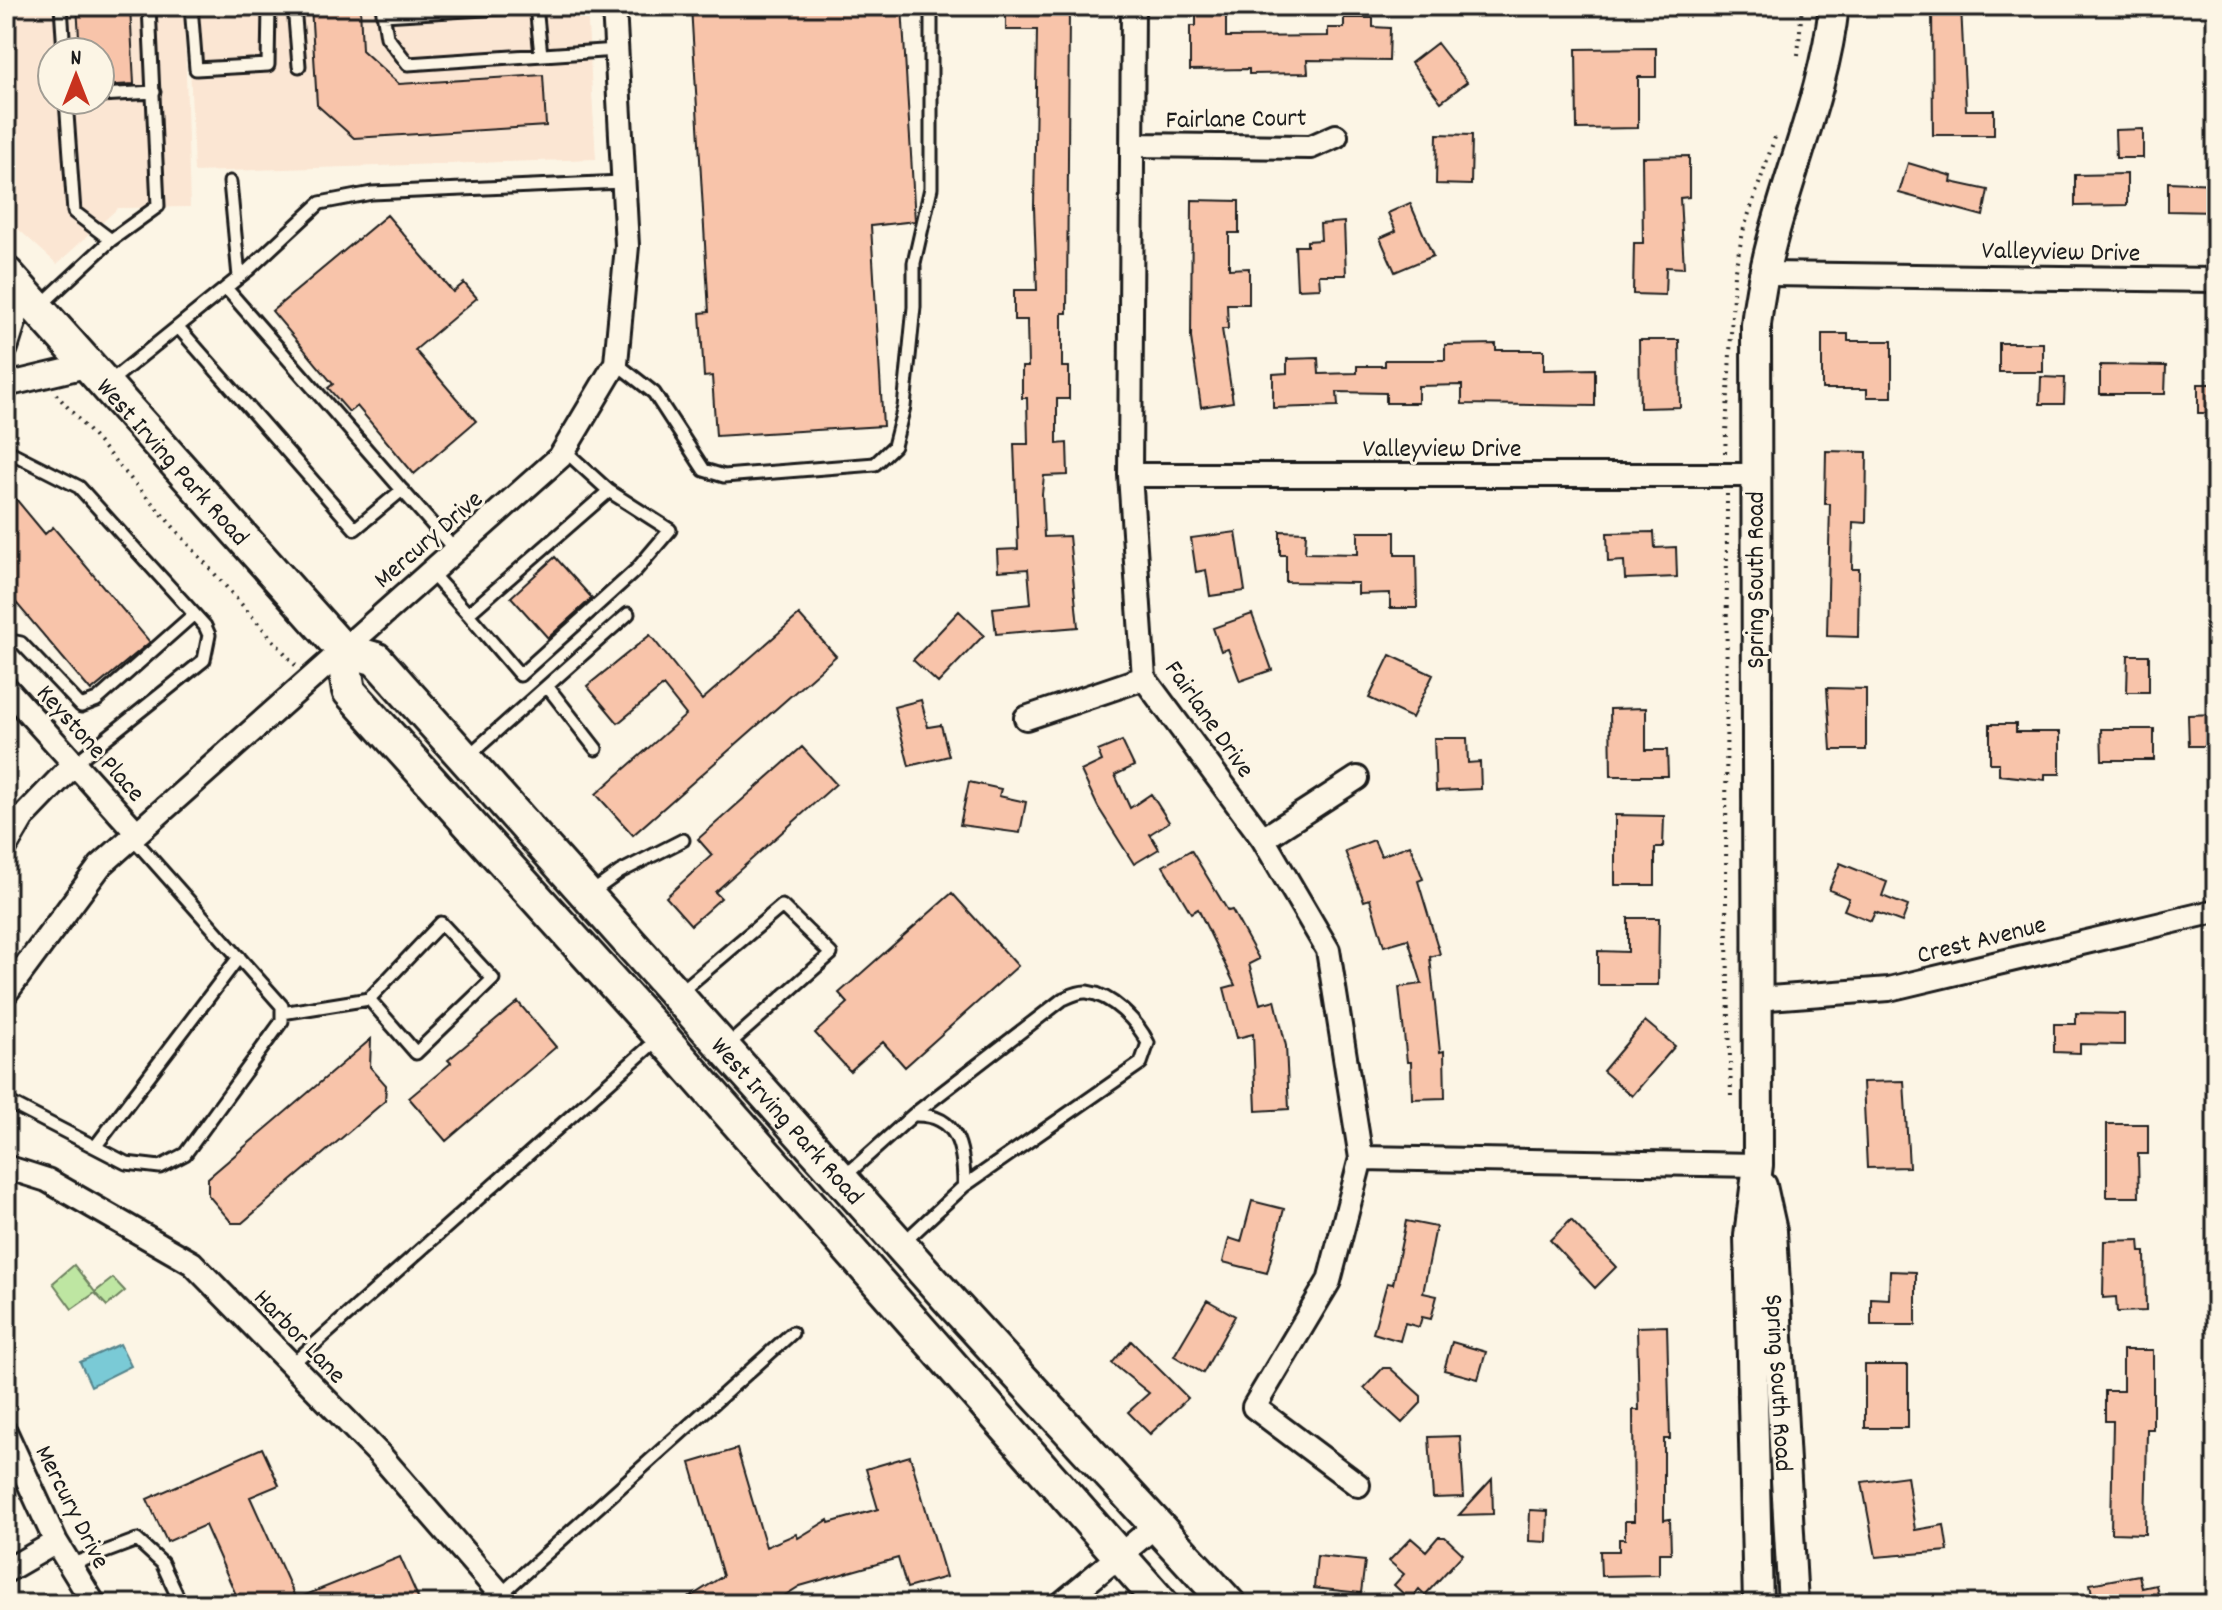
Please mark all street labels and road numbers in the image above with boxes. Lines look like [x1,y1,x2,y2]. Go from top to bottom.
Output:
street label: Fairlane Court [1165,101,1307,140]
street label: Valleyview Drive [1981,234,2141,273]
street label: West Irving Park Road [86,371,257,556]
street label: Valleyview Drive [1363,432,1521,469]
street label: Mercury Drive [367,483,492,599]
street label: Spring South Road [1739,491,1776,669]
street label: Fairlane Drive [1154,654,1262,786]
street label: Keystone Place [26,677,153,812]
street label: Crest Avenue [1914,908,2050,975]
street label: West Irving Park Road [700,1030,871,1215]
street label: Harbor Lane [244,1281,353,1393]
street label: Spring South Road [1754,1293,1801,1473]
street label: Mercury Drive [24,1439,118,1576]

